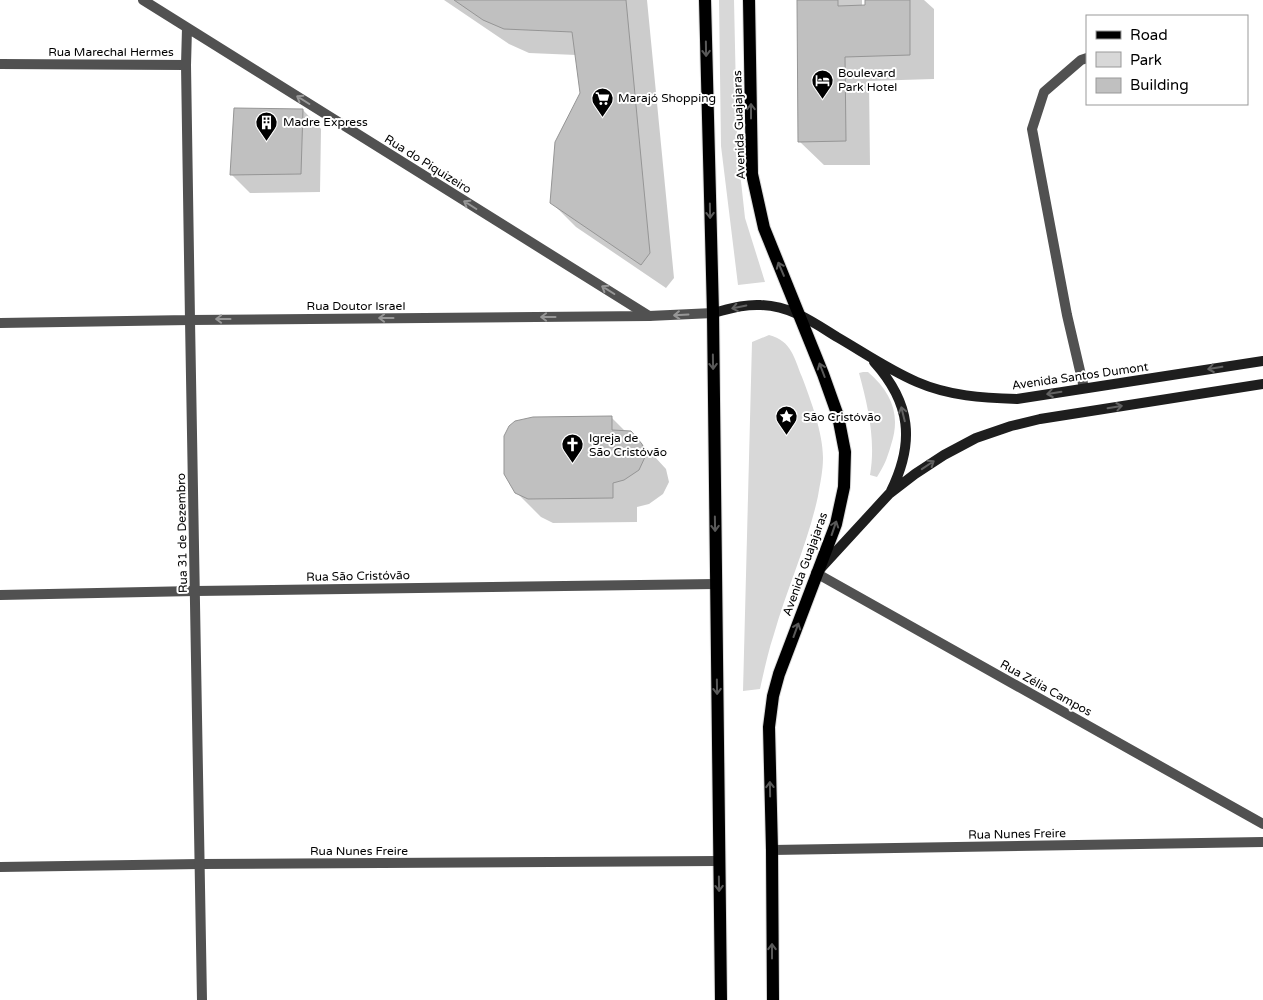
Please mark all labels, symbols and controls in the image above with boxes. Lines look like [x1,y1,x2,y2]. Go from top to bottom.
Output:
legend [1086,15,1248,105]
text: Road [1130,26,1168,44]
one-way arrow [702,40,711,56]
street label: Rua Marechal Hermes [48,45,174,59]
text: Park [1130,51,1162,69]
place label: Boulevard Park Hotel [838,66,897,94]
hotel icon: Boulevard Park Hotel [810,68,834,99]
street label: Avenida Guajajaras [730,70,748,180]
text: Building [1130,76,1189,94]
supermarket icon: Marajó Shopping [590,86,614,117]
place label: Marajó Shopping [618,91,716,105]
one-way arrow [296,95,310,105]
one-way arrow [746,103,756,120]
building icon: Madre Express [255,110,279,141]
place label: Madre Express [283,115,368,129]
street label: Rua do Piquizeiro [382,132,474,196]
one-way arrow [464,199,478,209]
one-way arrow [705,202,715,219]
one-way arrow [775,262,785,277]
one-way arrow [602,285,616,295]
street label: Rua Doutor Israel [307,299,405,313]
one-way arrow [731,303,747,312]
one-way arrow [673,310,689,319]
one-way arrow [540,312,556,322]
one-way arrow [378,313,394,323]
one-way arrow [215,314,232,324]
one-way arrow [708,354,718,370]
street label: Avenida Santos Dumont [1011,359,1150,393]
one-way arrow [817,363,826,378]
one-way arrow [1207,363,1223,373]
one-way arrow [1047,389,1063,399]
one-way arrow [1106,402,1122,412]
place icon: São Cristóvão [775,405,799,436]
one-way arrow [898,406,907,422]
place label: São Cristóvão [803,410,881,424]
place label: Igreja de São Cristóvão [589,431,667,459]
church icon: Igreja de São Cristóvão [561,433,585,464]
one-way arrow [921,460,935,470]
street label: Rua 31 de Dezembro [174,473,190,593]
street label: Avenida Guajajaras [780,510,830,618]
one-way arrow [710,516,720,532]
one-way arrow [830,521,839,536]
street label: Rua São Cristóvão [306,568,410,584]
one-way arrow [792,623,801,639]
street label: Rua Zélia Campos [998,657,1095,719]
one-way arrow [712,678,722,695]
one-way arrow [765,781,775,798]
street label: Rua Nunes Freire [968,826,1066,842]
street label: Rua Nunes Freire [310,844,408,858]
one-way arrow [714,876,724,892]
one-way arrow [767,944,777,960]

